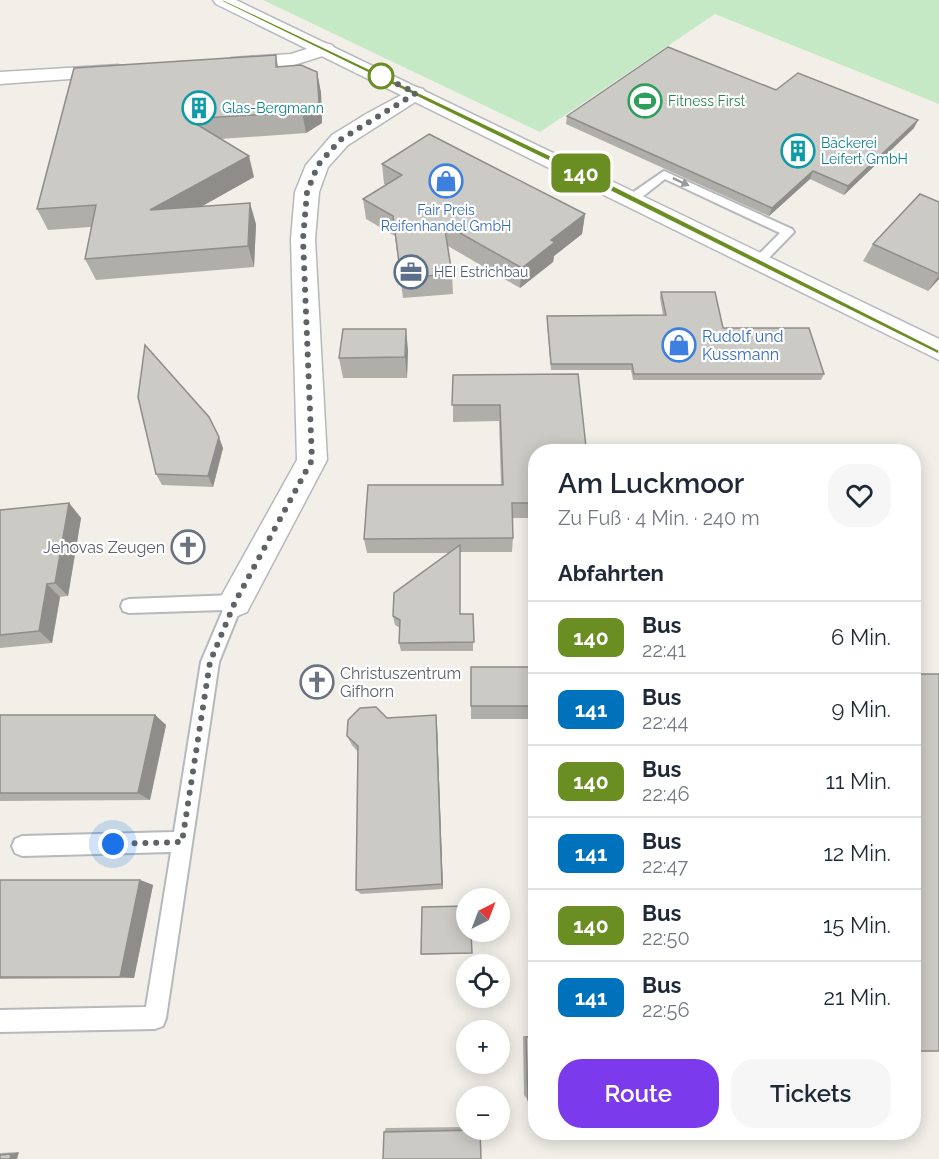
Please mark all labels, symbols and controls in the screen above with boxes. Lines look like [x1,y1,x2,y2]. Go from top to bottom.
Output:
unlabelled marker [368,63,394,89]
sports icon: Fitness First [627,83,663,119]
building icon: Glas-Bergmann [181,90,217,126]
place label: Fitness First [668,93,745,109]
place label: Glas-Bergmann [222,100,324,116]
building icon: Bäckerei Leifert GmbH [780,133,816,169]
place label: Bäckerei Leifert GmbH [821,135,908,167]
line badge: 140 [546,154,616,192]
text: 140 [563,161,599,186]
shop icon: Fair Preis Reifenhandel GmbH [428,163,464,199]
one-way arrow [673,178,690,187]
place label: Fair Preis Reifenhandel GmbH [381,202,511,234]
office icon: HEI Estrichbau [393,254,429,290]
place label: HEI Estrichbau [434,264,528,280]
shop icon: Rudolf und Kussmann [661,327,697,363]
place label: Rudolf und Kussmann [702,327,783,364]
button: heart [828,464,891,527]
text: Am Luckmoor [558,467,744,500]
text: Zu Fuß · 4 Min. · 240 m [558,506,760,530]
church icon: Jehovas Zeugen [170,529,206,565]
place label: Jehovas Zeugen [43,538,165,557]
text: Abfahrten [558,560,664,586]
text: Bus [642,612,681,638]
text: 6 Min. [831,624,891,650]
text: 140 [573,625,609,650]
text: 22:41 [642,638,686,662]
church icon: Christuszentrum Gifhorn [299,664,335,700]
place label: Christuszentrum Gifhorn [340,664,461,701]
text: Bus [642,684,681,710]
text: 9 Min. [831,696,891,722]
text: 141 [575,697,607,722]
text: 22:44 [642,710,688,734]
text: Bus [642,756,681,782]
text: 11 Min. [825,768,891,794]
text: 140 [573,769,609,794]
text: 22:46 [642,782,690,806]
text: Bus [642,828,681,854]
your location [98,829,128,859]
text: 12 Min. [823,840,891,866]
text: 141 [575,841,607,866]
text: 22:47 [642,854,688,878]
north arrow [456,888,510,942]
map controls [456,888,510,1140]
text: Bus [642,900,681,926]
text: 15 Min. [823,912,891,938]
text: 140 [573,913,609,938]
text: 22:50 [642,926,690,950]
button: locate [456,954,510,1008]
text: Bus [642,972,681,998]
text: 21 Min. [823,984,891,1010]
text: 141 [575,985,607,1010]
text: 22:56 [642,998,690,1022]
button: + [456,1020,510,1074]
button: Route [558,1059,719,1128]
button: Tickets [731,1059,891,1128]
button: − [456,1086,510,1140]

